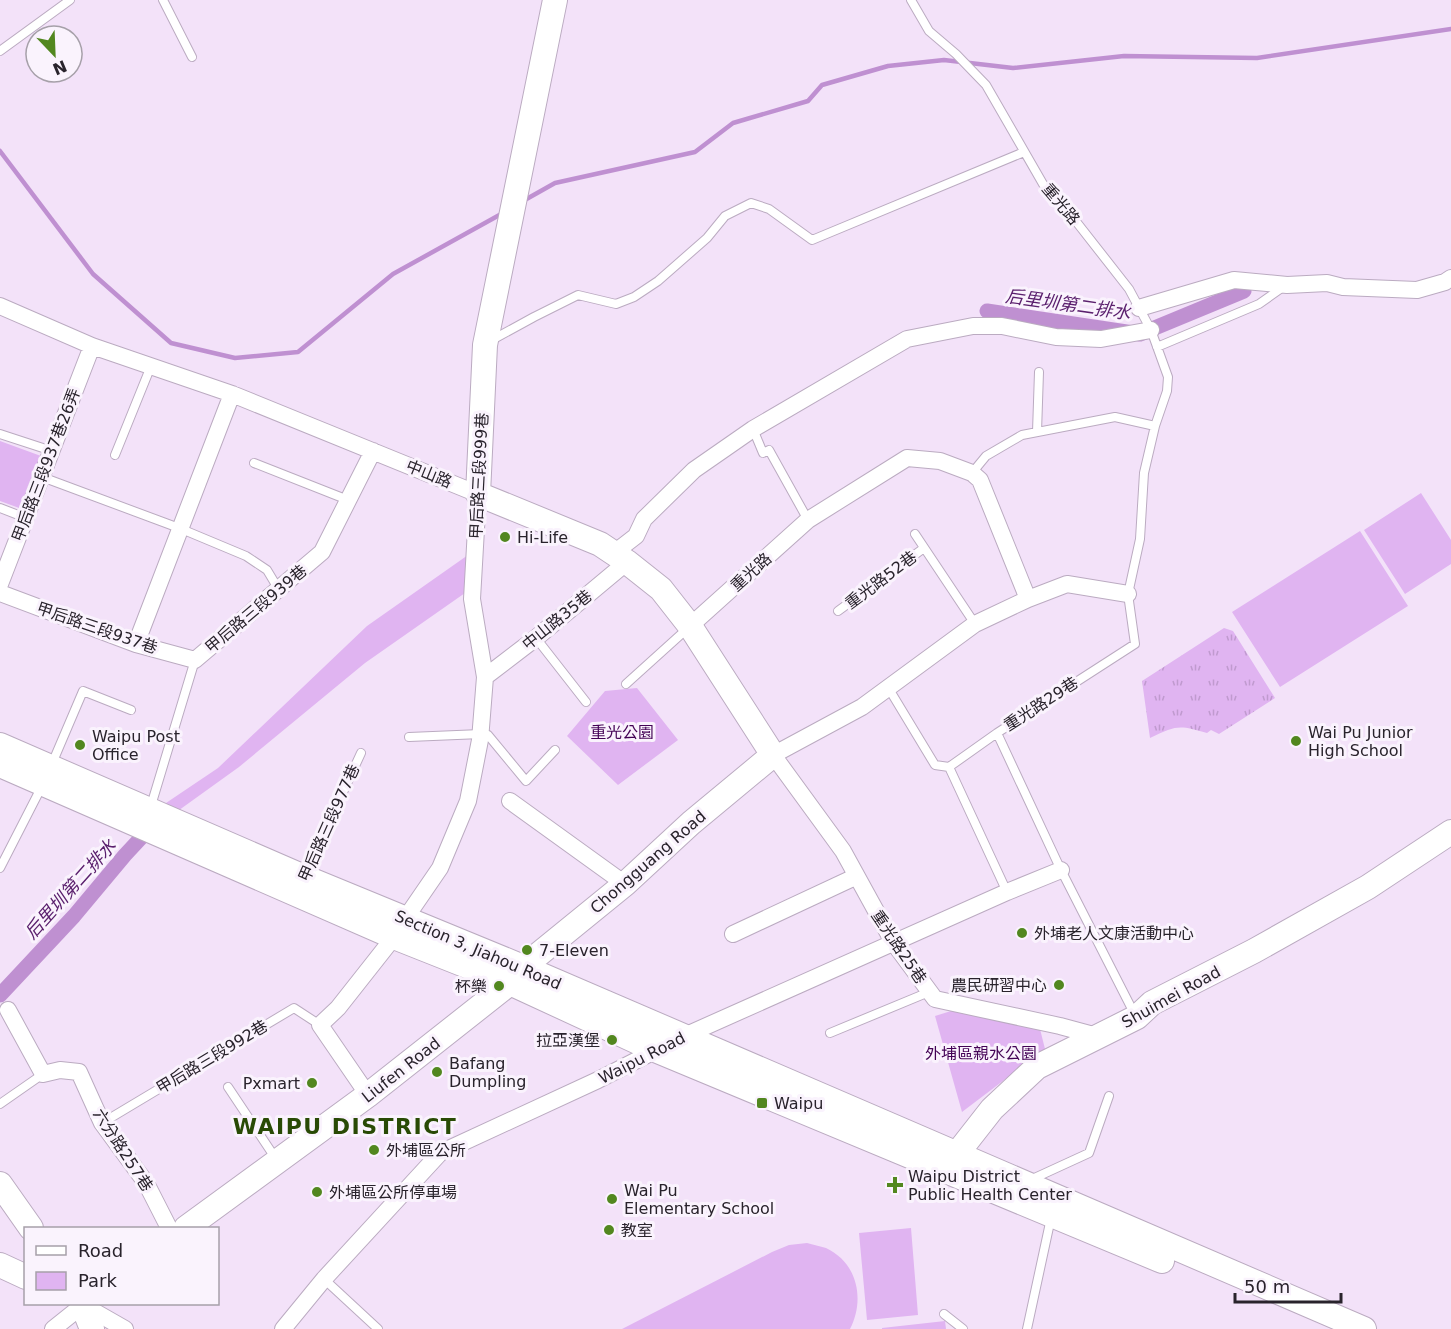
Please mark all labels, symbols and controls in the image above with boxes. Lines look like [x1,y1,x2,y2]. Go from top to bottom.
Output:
north arrow [24,24,84,84]
text: N [50,56,70,79]
street label: 重光路 [1038,180,1084,228]
water label: 后里圳第二排水 [1004,285,1133,323]
street label: 甲后路三段937巷26弄 [8,386,84,544]
street label: 甲后路三段999巷 [466,412,492,540]
street label: 中山路 [403,456,455,492]
place label: Hi-Life [517,528,568,547]
marker: Hi-Life [498,530,512,544]
street label: 重光路52巷 [842,547,920,613]
street label: 重光路 [727,549,775,595]
street label: 甲后路三段939巷 [201,561,311,657]
street label: 中山路35巷 [518,586,596,654]
street label: 甲后路三段937巷 [34,598,160,658]
street label: 重光路29巷 [1000,673,1082,735]
park label: 重光公園 [590,723,654,742]
place label: Wai Pu Junior High School [1308,723,1413,760]
place label: Waipu Post Office [92,727,180,764]
marker: Wai Pu Junior High School [1289,734,1303,748]
marker: Waipu Post Office [73,738,87,752]
street label: 甲后路三段977巷 [295,761,363,885]
street label: Chongguang Road [586,807,710,917]
water label: 后里圳第二排水 [20,834,121,943]
street label: Section 3, Jiahou Road [392,906,564,994]
street label: 重光路25巷 [868,907,930,987]
place label: 外埔老人文康活動中心 [1034,924,1194,943]
marker: 外埔老人文康活動中心 [1015,926,1029,940]
place label: 7-Eleven [539,941,609,960]
marker: 7-Eleven [520,943,534,957]
street label: Shuimei Road [1118,962,1224,1032]
place label: 農民研習中心 [951,976,1047,995]
place label: 杯樂 [455,977,487,996]
marker: 農民研習中心 [1052,978,1066,992]
marker: 杯樂 [492,979,506,993]
street label: 甲后路三段992巷 [153,1016,271,1098]
street label: Waipu Road [596,1028,688,1088]
place label: 拉亞漢堡 [536,1031,600,1050]
street label: Liufen Road [358,1033,444,1107]
marker: 拉亞漢堡 [605,1033,619,1047]
park label: 外埔區親水公園 [925,1044,1037,1063]
place label: Bafang Dumpling [449,1054,526,1091]
marker: Bafang Dumpling [430,1065,444,1079]
place label: Pxmart [243,1074,300,1093]
marker: Pxmart [305,1076,319,1090]
place label: Waipu [774,1094,823,1113]
marker: Waipu [755,1096,769,1110]
street label: 六分路257巷 [89,1105,157,1195]
district label: WAIPU DISTRICT [233,1114,457,1139]
place label: 外埔區公所 [386,1141,466,1160]
marker: 外埔區公所 [367,1143,381,1157]
place label: Waipu District Public Health Center [908,1167,1072,1204]
marker: Waipu District Public Health Center [886,1176,904,1194]
place label: Wai Pu Elementary School [624,1181,774,1218]
place label: 外埔區公所停車場 [329,1183,457,1202]
marker: 外埔區公所停車場 [310,1185,324,1199]
marker: Wai Pu Elementary School [605,1192,619,1206]
place label: 教室 [621,1221,653,1240]
marker: 教室 [602,1223,616,1237]
legend [24,1227,219,1305]
text: Road [78,1240,123,1261]
scale bar [1235,1266,1342,1304]
text: Park [78,1270,117,1291]
text: 50 m [1244,1276,1290,1297]

